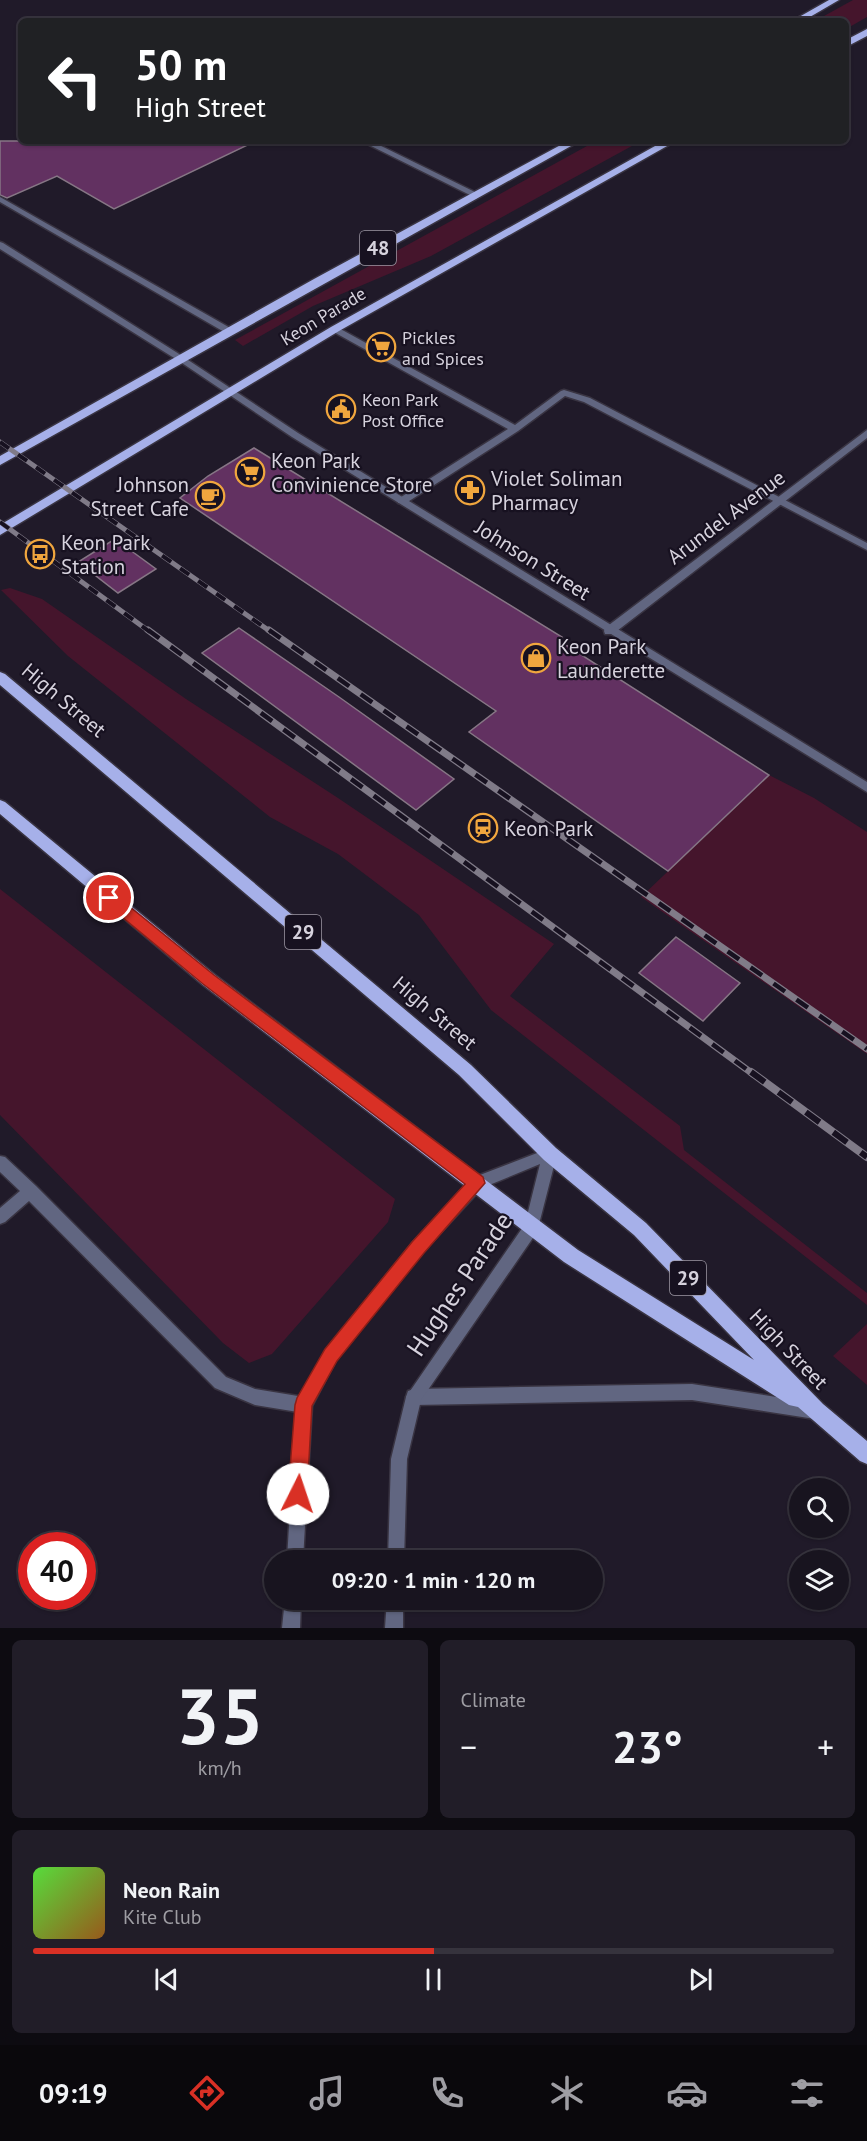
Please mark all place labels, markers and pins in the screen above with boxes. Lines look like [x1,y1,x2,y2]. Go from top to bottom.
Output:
place label: Pickles and Spices [402,326,484,370]
supermarket icon: Pickles and Spices [365,331,397,363]
place label: Keon Park Post Office [362,388,444,432]
public building icon: Keon Park Post Office [325,393,357,425]
place label: Keon Park Convinience Store [271,447,432,498]
supermarket icon: Keon Park Convinience Store [234,456,266,488]
place label: Violet Soliman Pharmacy [490,465,622,516]
place label: Johnson Street Cafe [91,471,189,522]
pharmacy icon: Violet Soliman Pharmacy [454,474,486,506]
cafe icon: Johnson Street Cafe [194,480,226,512]
place label: Keon Park Station [61,529,150,580]
bus stop icon: Keon Park Station [24,538,56,570]
place label: Keon Park Launderette [557,633,665,684]
shop icon: Keon Park Launderette [520,642,552,674]
station icon: Keon Park [467,812,499,844]
place label: Keon Park [504,815,593,842]
pin [83,872,134,923]

